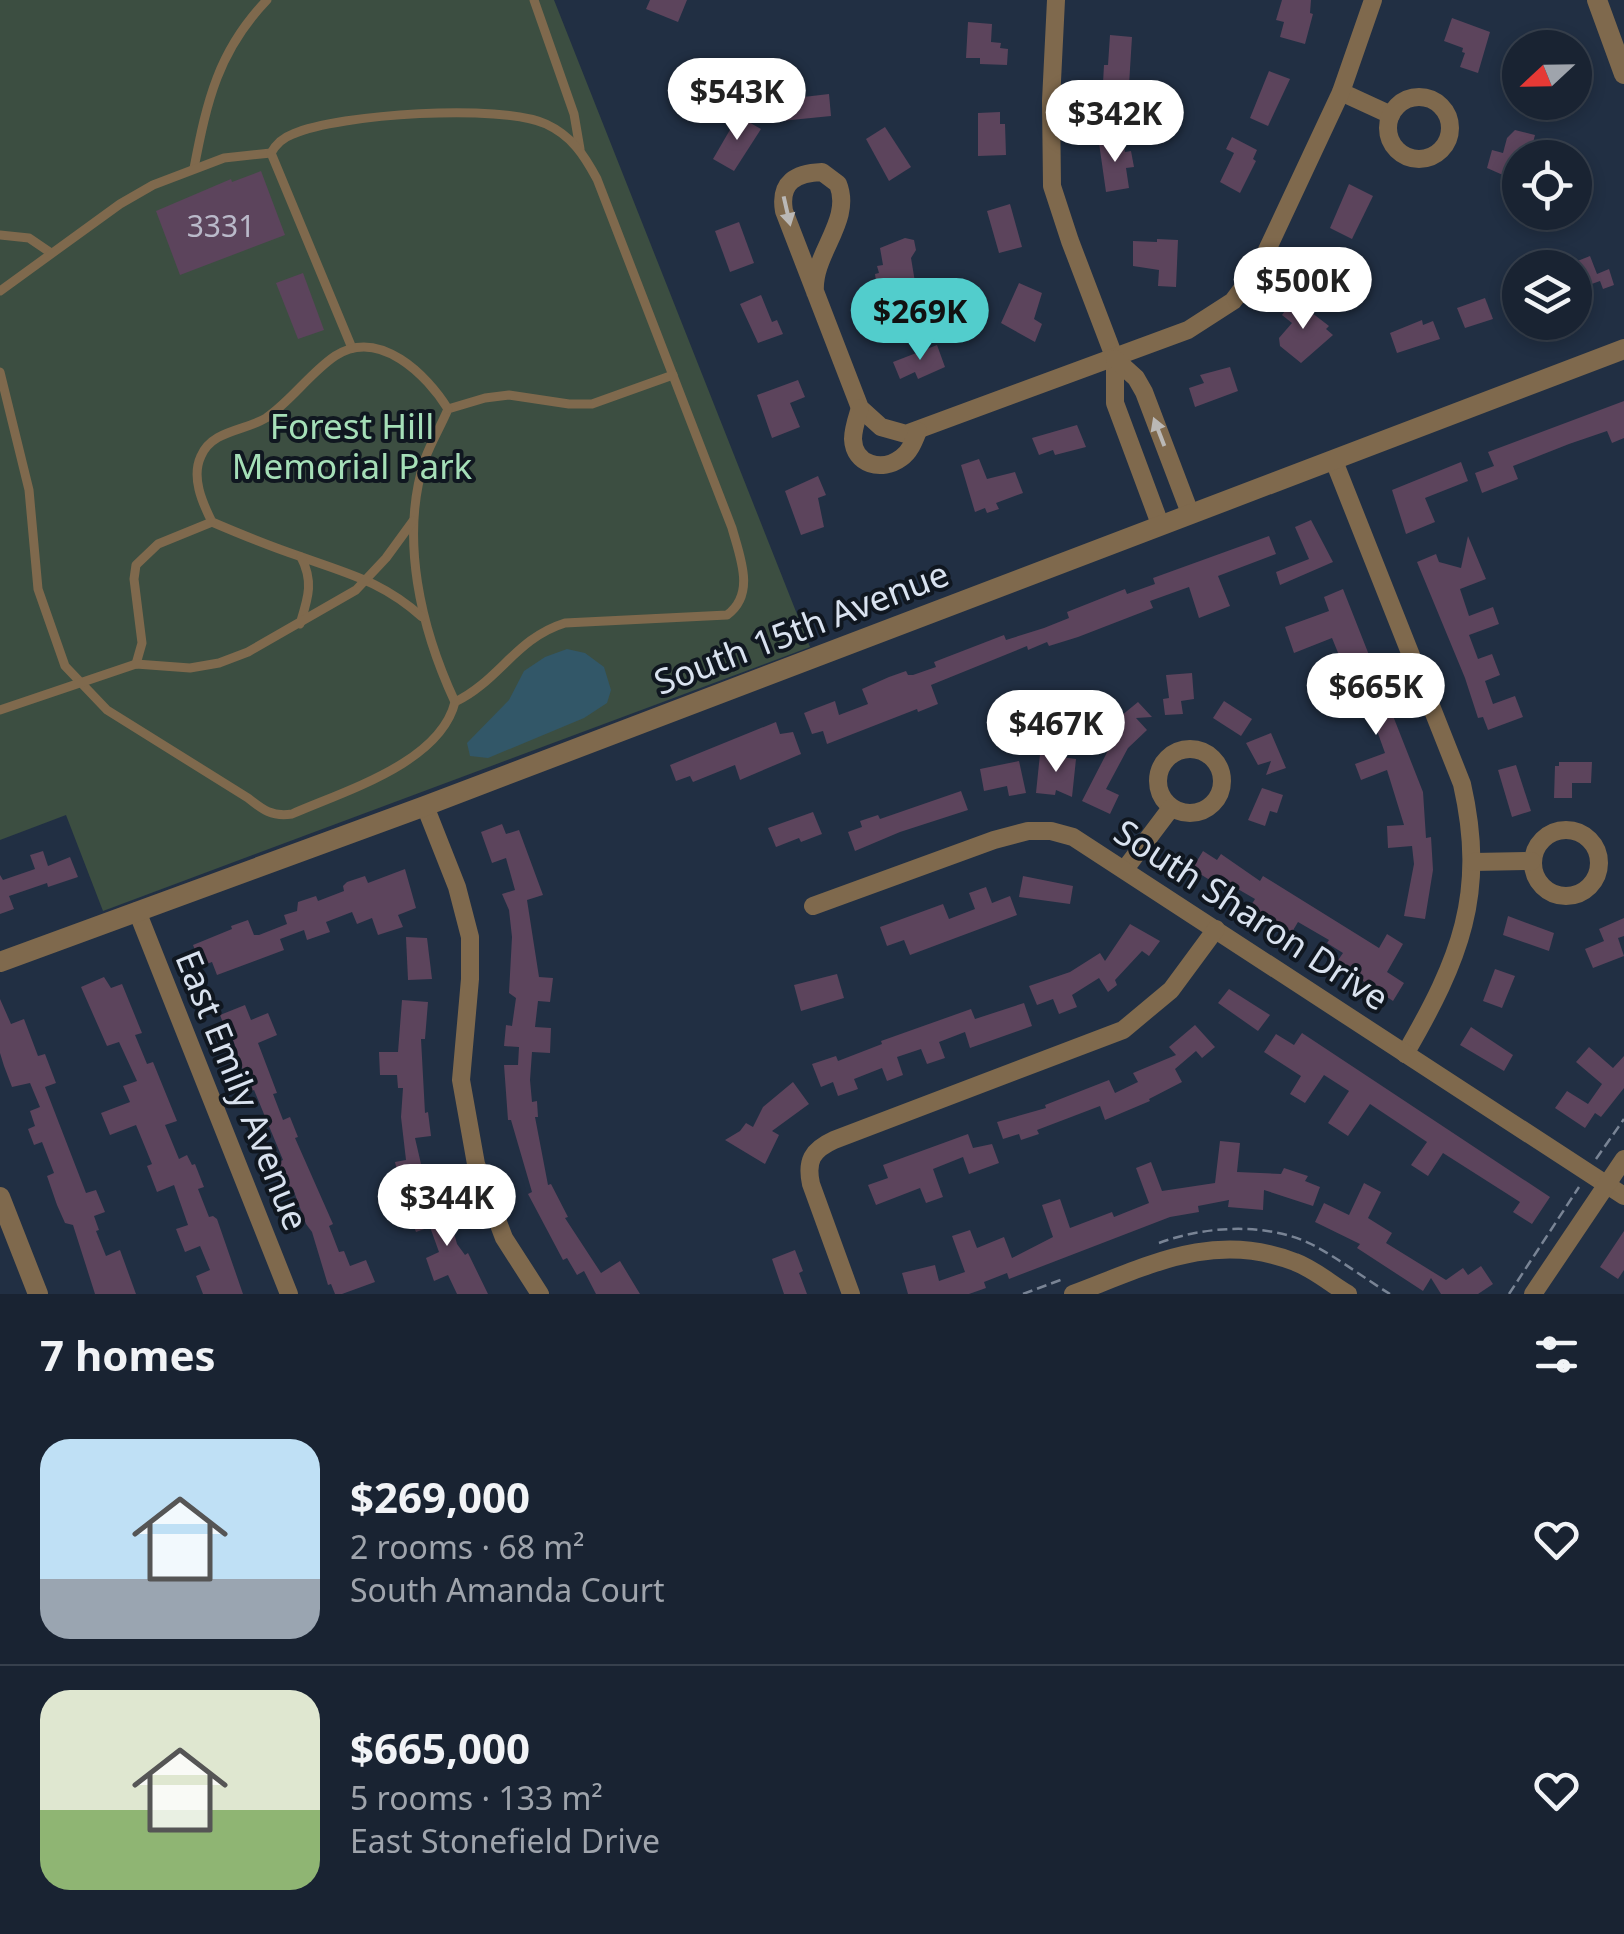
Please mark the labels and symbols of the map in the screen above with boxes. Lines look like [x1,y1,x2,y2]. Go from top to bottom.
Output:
north arrow [1502,30,1592,120]
pin: $543K [667,58,807,143]
pin: $342K [1045,80,1185,165]
one-way arrow [779,196,795,227]
house number: 3331 [187,205,255,246]
pin: $500K [1233,247,1373,332]
pin: $269K [850,278,990,363]
park label: Forest Hill Memorial Park [232,402,473,489]
one-way arrow [1151,417,1166,447]
street label: South 15th Avenue [647,549,955,705]
pin: $665K [1306,653,1446,738]
pin: $467K [986,690,1126,775]
street label: South Sharon Drive [1106,808,1398,1020]
street label: East Emily Avenue [165,943,321,1237]
pin: $344K [377,1164,517,1249]

